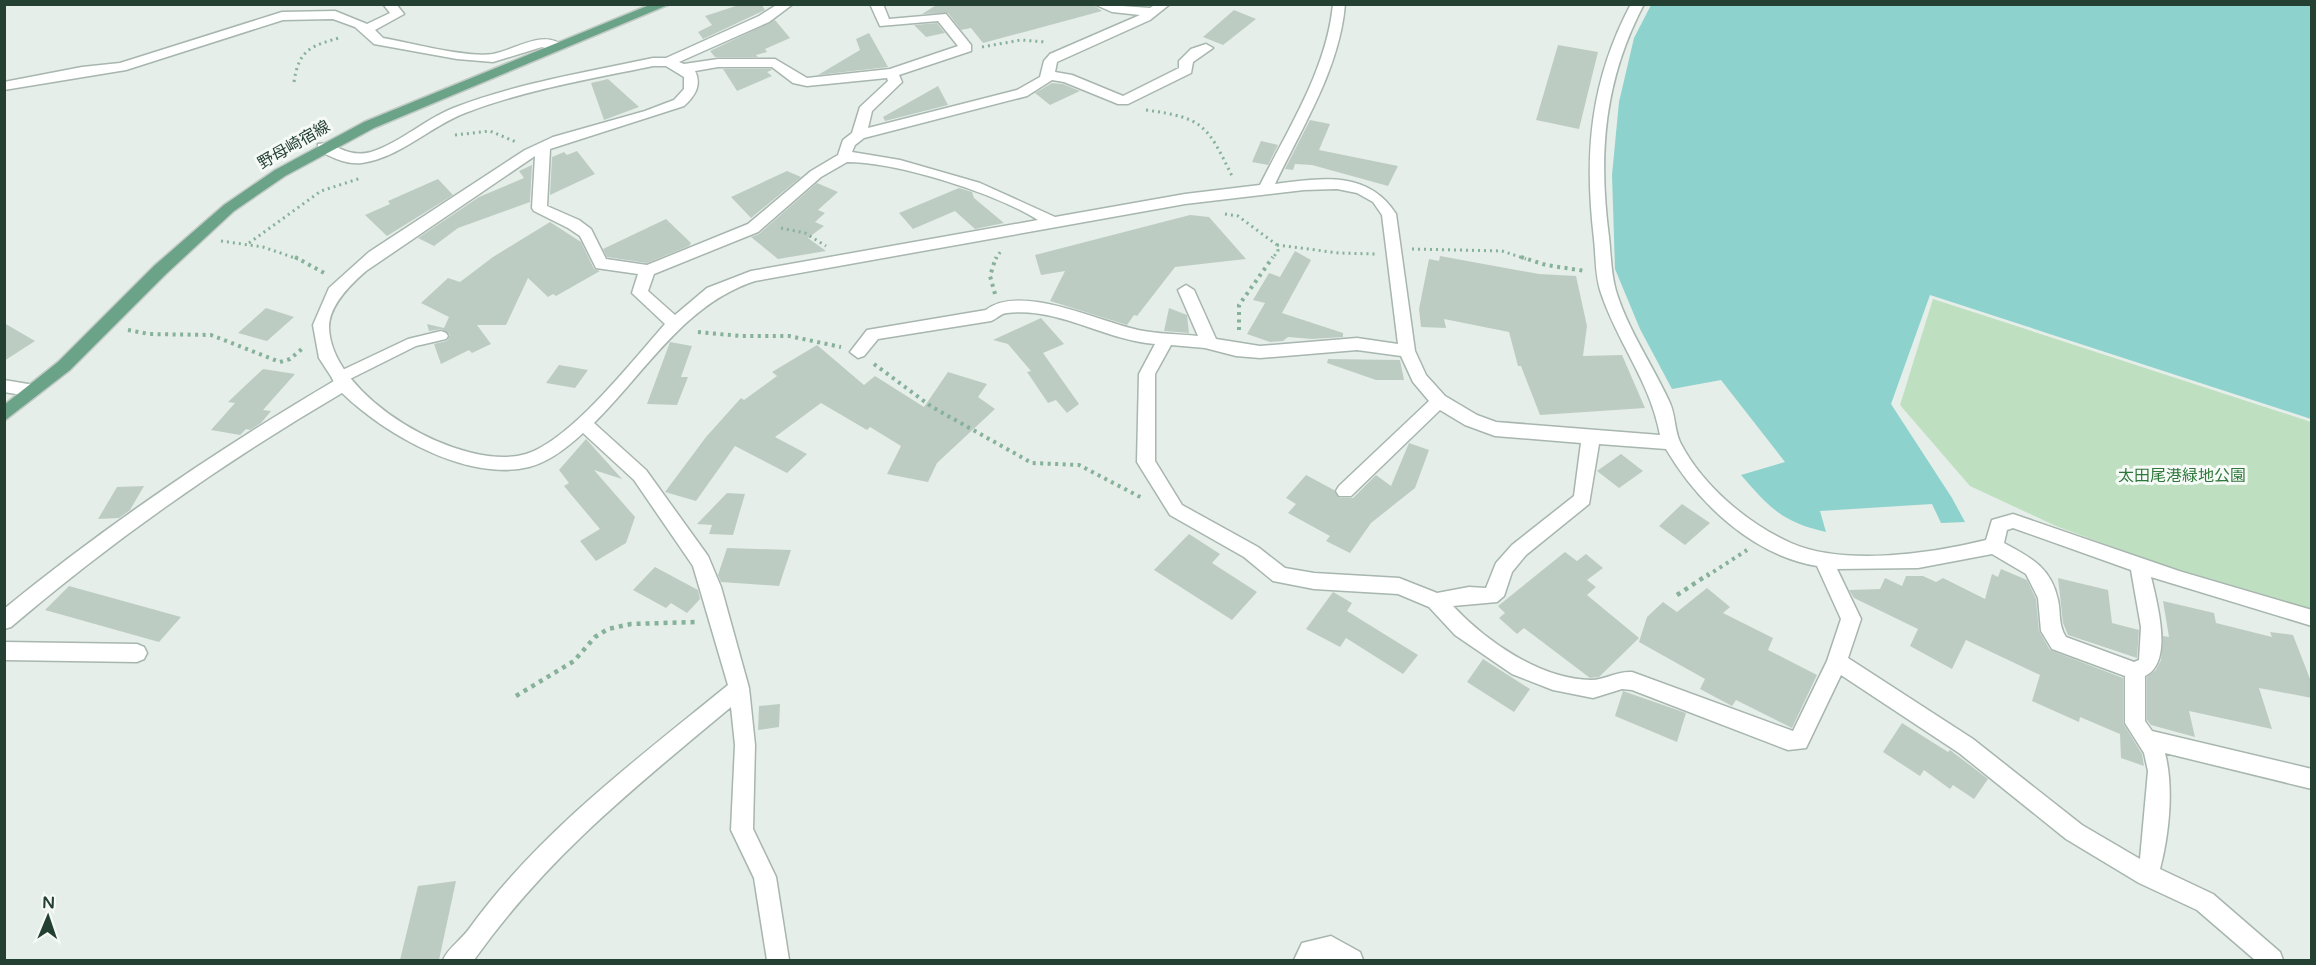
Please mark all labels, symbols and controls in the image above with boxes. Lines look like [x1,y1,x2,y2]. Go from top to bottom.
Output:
street label: 野母崎宿線 [254,116,334,174]
park label: 太田尾港緑地公園 [2118,466,2246,486]
north arrow [18,887,78,947]
text: N [42,893,55,913]

